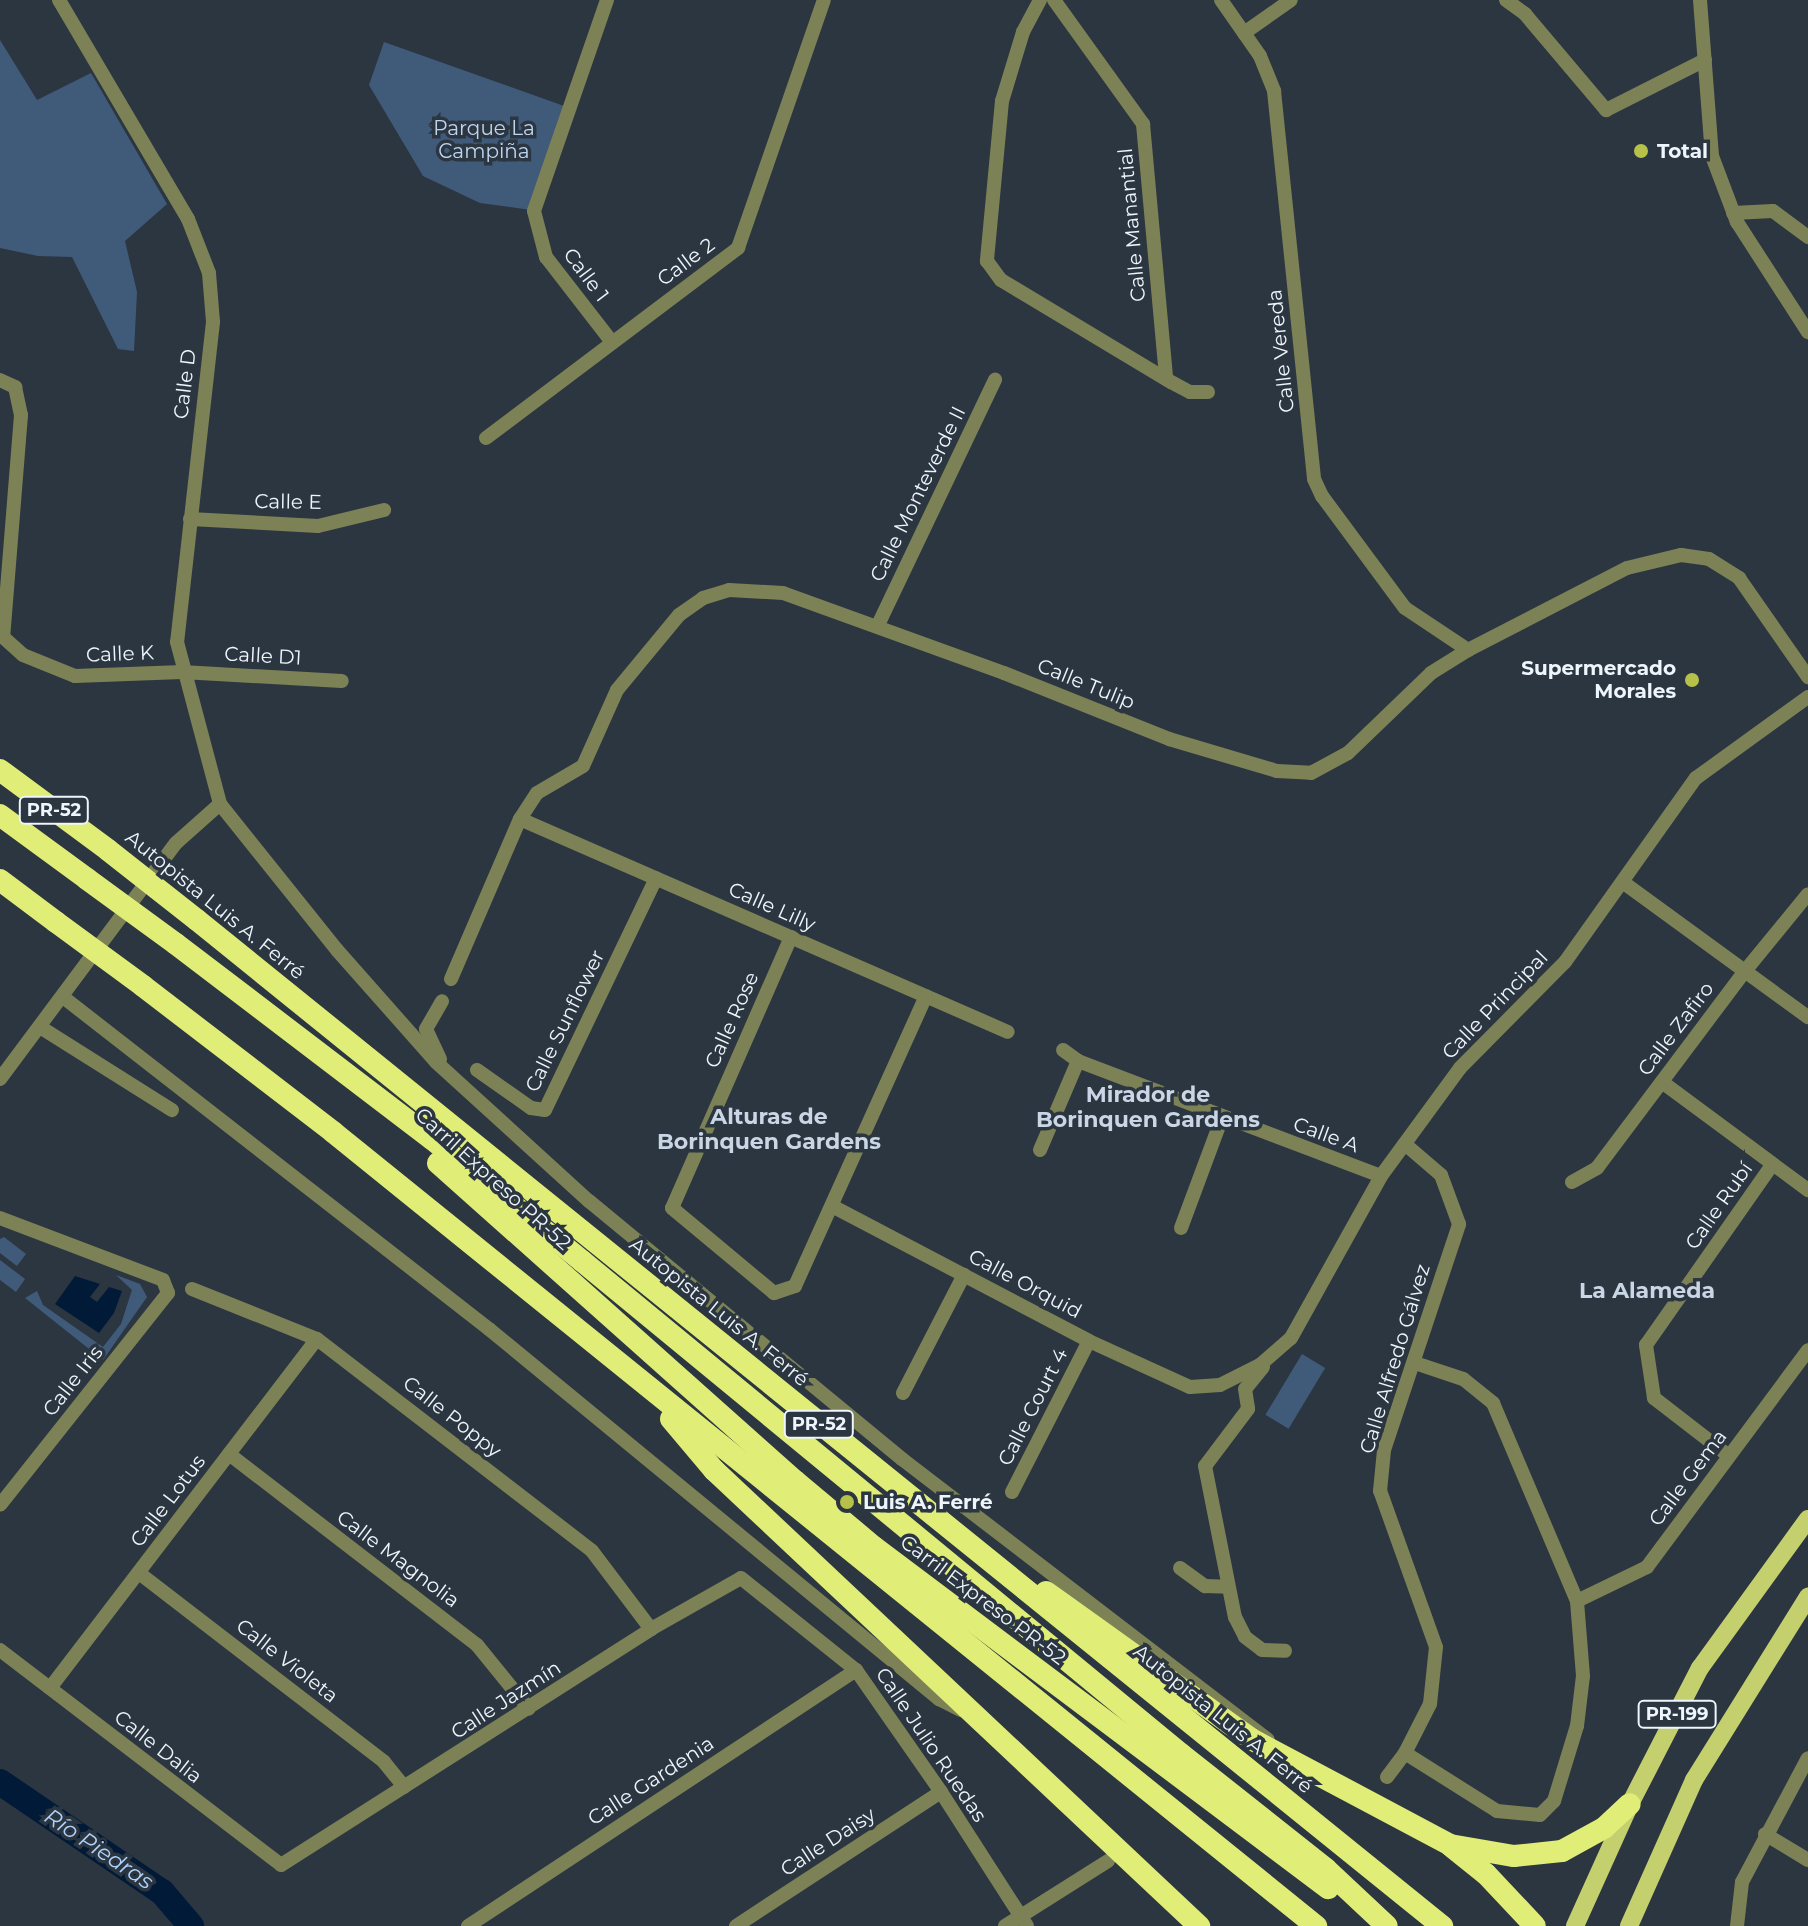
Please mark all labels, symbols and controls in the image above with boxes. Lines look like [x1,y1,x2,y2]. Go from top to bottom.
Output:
park label: Parque La Campiña [433,117,535,164]
place label: Total [1657,139,1708,163]
marker: Total [1632,142,1650,160]
street label: Calle Manantial [1113,147,1151,303]
street label: Calle 2 [653,233,719,291]
street label: Calle 1 [558,243,614,307]
street label: Calle Vereda [1263,288,1299,414]
street label: Calle D [169,348,201,420]
street label: Calle Monteverde II [865,402,971,586]
street label: Calle E [254,489,322,515]
street label: Calle K [86,641,154,667]
street label: Calle D1 [224,642,302,670]
street label: Calle Tulip [1034,654,1138,714]
place label: Supermercado Morales [1521,656,1676,703]
marker: Supermercado Morales [1683,671,1701,689]
road number: PR-52 [18,796,90,824]
street label: Autopista Luis A. Ferré [121,825,309,985]
street label: Calle Lilly [725,877,819,937]
street label: Calle Sunflower [520,946,610,1096]
street label: Calle Principal [1437,946,1553,1064]
street label: Calle Rose [700,968,764,1072]
street label: Calle Zafiro [1633,977,1719,1081]
district label: Mirador de Borinquen Gardens [1036,1081,1260,1132]
street label: Carril Expreso PR-52 [410,1103,576,1255]
district label: Alturas de Borinquen Gardens [657,1103,881,1154]
street label: Calle A [1290,1112,1362,1158]
street label: Calle Rubí [1680,1158,1758,1254]
street label: Autopista Luis A. Ferré [625,1232,813,1392]
street label: Calle Orquid [964,1244,1086,1324]
street label: Calle Alfredo Gálvez [1355,1261,1435,1457]
district label: La Alameda [1579,1278,1715,1304]
street label: Calle Iris [38,1341,108,1421]
street label: Calle Court 4 [993,1344,1073,1470]
street label: Calle Poppy [398,1371,506,1463]
road number: PR-52 [783,1410,855,1438]
street label: Calle Gema [1644,1425,1732,1531]
street label: Calle Lotus [125,1450,211,1552]
place label: Luis A. Ferré [863,1490,993,1514]
marker: Luis A. Ferré [838,1493,856,1511]
street label: Calle Magnolia [332,1505,464,1613]
street label: Carril Expreso PR-52 [895,1530,1071,1670]
street label: Calle Violeta [231,1614,343,1708]
street label: Autopista Luis A. Ferré [1129,1639,1317,1799]
street label: Calle Jazmín [447,1656,565,1744]
street label: Calle Julio Ruedas [870,1663,992,1827]
road number: PR-199 [1637,1700,1717,1728]
street label: Calle Dalia [109,1705,207,1789]
street label: Calle Gardenia [584,1731,718,1831]
street label: Calle Daisy [776,1802,880,1882]
water label: Río Piedras [40,1803,158,1895]

